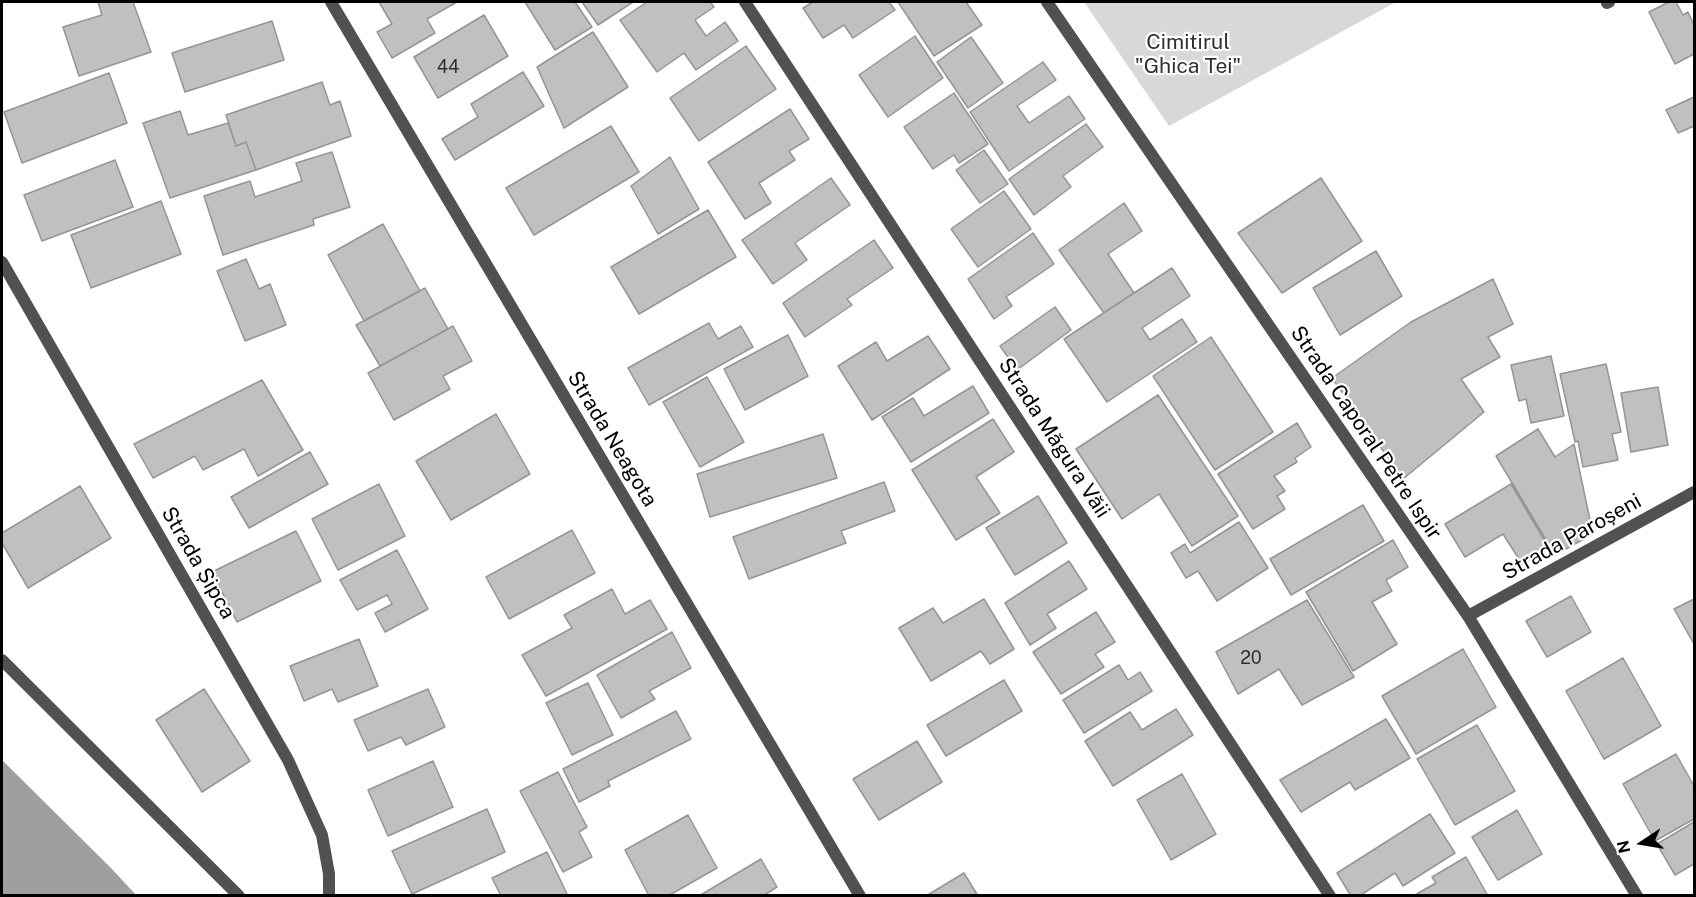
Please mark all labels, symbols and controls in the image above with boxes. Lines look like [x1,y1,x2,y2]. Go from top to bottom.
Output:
park label: Cimitirul "Ghica Tei" [1135,30,1241,80]
house number: 44 [437,56,459,78]
street label: Strada Caporal Petre Ispir [1285,321,1447,545]
street label: Strada Măgura Văii [993,353,1115,523]
street label: Strada Neagota [562,367,662,511]
street label: Strada Paroșeni [1498,488,1646,586]
street label: Strada Șipca [156,502,240,624]
house number: 20 [1240,647,1262,669]
north arrow [1612,813,1672,873]
text: N [1613,839,1634,855]

